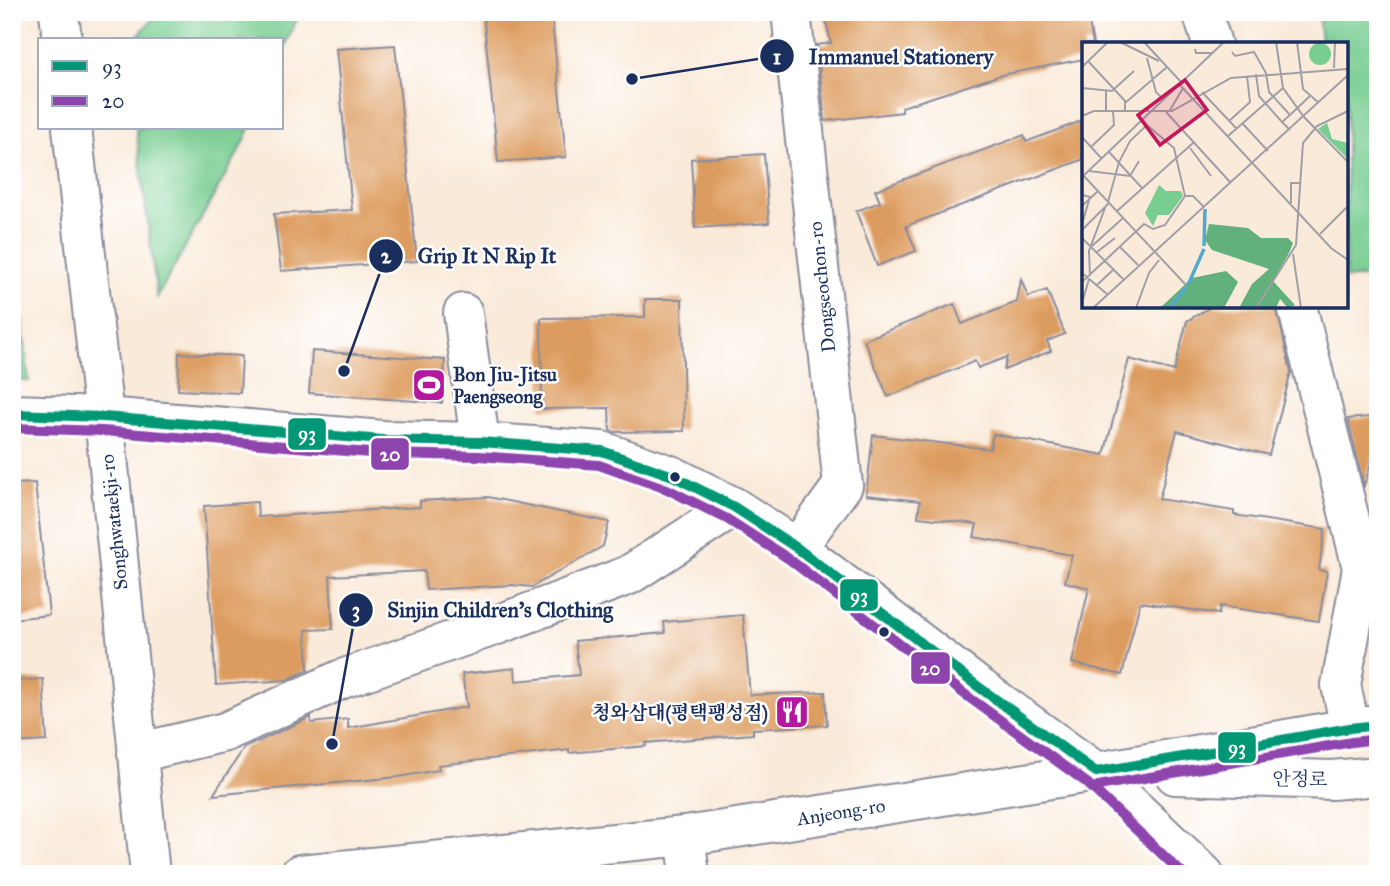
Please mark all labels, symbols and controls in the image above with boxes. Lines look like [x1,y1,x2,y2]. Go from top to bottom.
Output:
callout: Immanuel Stationery [760,35,1007,77]
legend [38,38,284,130]
inset map [1082,42,1348,308]
text: 1 [773,44,781,70]
text: Immanuel Stationery [809,44,994,70]
text: 93 [102,54,122,80]
text: 20 [102,88,125,114]
street label: Dongseochon-ro [804,220,841,354]
callout: Grip It N Rip It [369,235,570,277]
text: 2 [381,243,392,269]
text: Grip It N Rip It [418,243,557,269]
place label: Bon Jiu-Jitsu Paengseong [453,363,558,409]
sports icon: Bon Jiu-Jitsu Paengseong [410,366,448,404]
line badge: 93 [287,417,327,451]
text: 93 [298,422,316,446]
line badge: 20 [370,437,410,471]
text: 20 [380,443,400,466]
street label: Songhwataekji-ro [95,453,134,591]
unlabelled marker [668,470,682,484]
line badge: 93 [839,578,879,612]
text: 93 [850,584,868,608]
callout: Sinjin Children's Clothing [338,589,627,631]
text: 3 [352,597,360,623]
text: Sinjin Children's Clothing [387,597,614,623]
unlabelled marker [877,625,891,639]
line badge: 20 [910,651,951,685]
text: 20 [920,657,940,680]
restaurant icon: 청와삼대(평택팽성점) [773,693,811,731]
place label: 청와삼대(평택팽성점) [592,701,768,725]
line badge: 93 [1217,731,1257,764]
text: 93 [1228,736,1246,760]
street label: 안정로 [1272,767,1328,791]
street label: Anjeong-ro [794,794,887,831]

